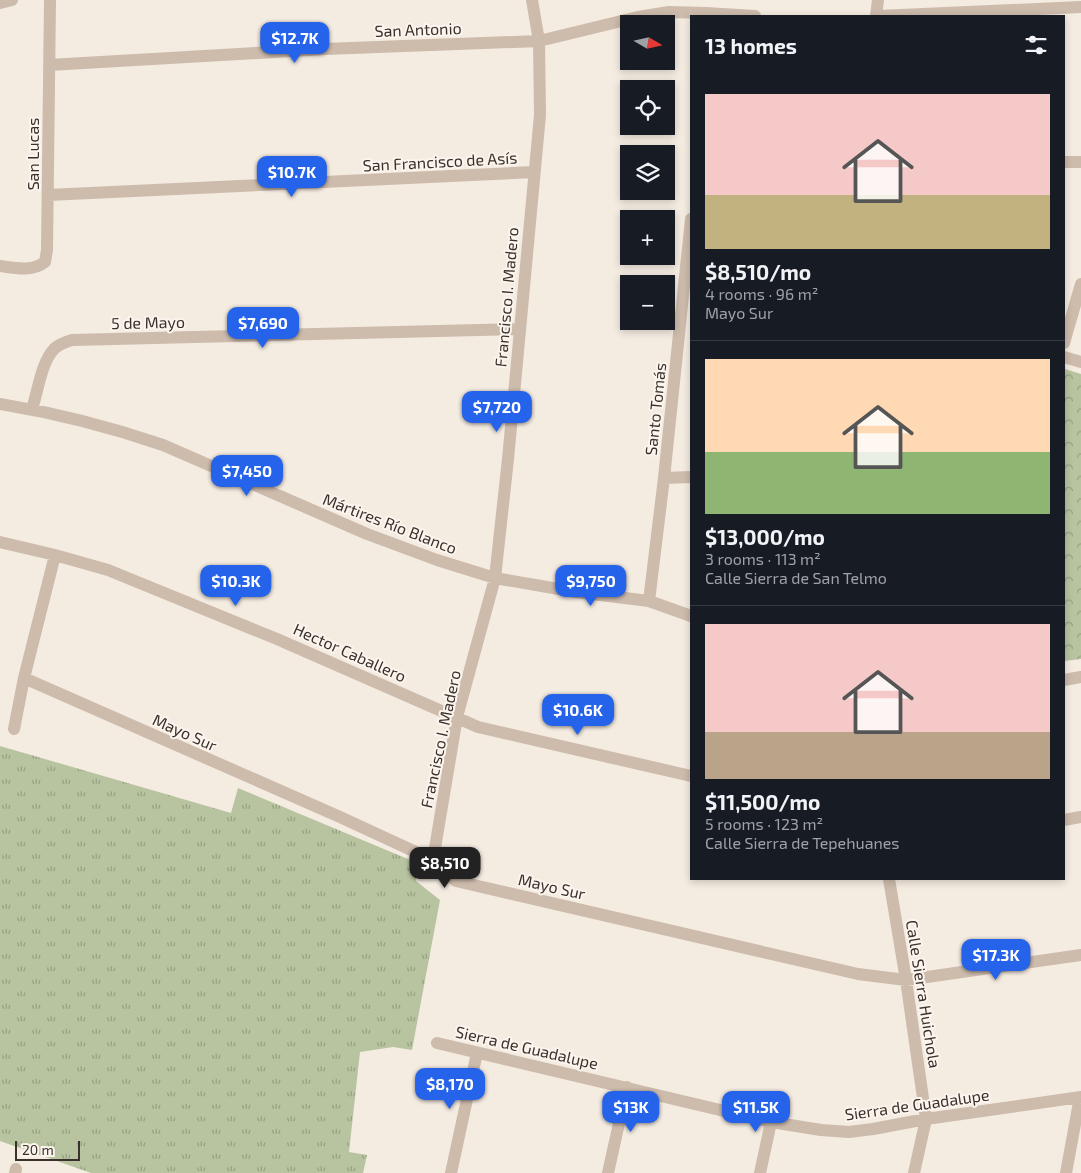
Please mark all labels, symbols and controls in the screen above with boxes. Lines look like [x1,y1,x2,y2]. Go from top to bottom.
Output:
north arrow [620,15,675,70]
map controls [620,15,675,330]
street label: San Antonio [374,18,462,40]
pin: $12.7K [254,22,336,64]
text: $12.7K [271,28,319,47]
icon: filters [1022,31,1050,59]
text: 13 homes [705,33,797,58]
button: locate [620,80,675,135]
street label: San Lucas [23,118,42,190]
icon: home [833,126,923,216]
button: layers [620,145,675,200]
street label: San Francisco de Asís [362,147,518,175]
pin: $10.7K [251,156,333,198]
text: $10.7K [268,162,316,181]
button: + [620,210,675,265]
street label: Francisco I. Madero [490,226,522,368]
text: $8,510/mo [705,259,811,284]
button: − [620,275,675,330]
text: 4 rooms · 96 m² [705,284,818,303]
text: Mayo Sur [705,303,773,322]
pin: $7,690 [222,306,304,349]
street label: 5 de Mayo [111,312,185,332]
text: $7,690 [238,313,288,332]
street label: Santo Tomás [641,362,669,456]
pin: $7,720 [456,390,538,433]
icon: home [833,392,923,482]
text: $7,720 [473,397,521,416]
pin: $7,450 [206,454,288,497]
text: $7,450 [222,461,272,480]
street label: Mártires Río Blanco [320,489,460,557]
text: $13,000/mo [705,524,825,549]
text: 3 rooms · 113 m² [705,549,821,568]
pin: $10.3K [195,564,277,607]
pin: $9,750 [550,564,632,607]
text: Calle Sierra de San Telmo [705,568,887,587]
text: $10.3K [211,571,261,590]
text: $9,750 [566,571,616,590]
street label: Hector Caballero [291,619,409,685]
icon: home [833,657,923,747]
street label: Francisco I. Madero [416,668,464,810]
pin: $10.6K [537,694,619,736]
text: $10.6K [553,700,603,719]
street label: Mayo Sur [150,709,221,755]
text: $11,500/mo [705,789,820,814]
text: 5 rooms · 123 m² [705,814,823,833]
text: Calle Sierra de Tepehuanes [705,833,899,852]
pin: $8,510 [404,846,486,889]
text: $8,510 [421,853,469,872]
street label: Mayo Sur [517,869,588,903]
street label: Calle Sierra Huichola [903,919,945,1069]
pin: $17.3K [955,938,1037,981]
text: $17.3K [972,945,1020,964]
street label: Sierra de Guadalupe [454,1021,600,1073]
pin: $8,170 [409,1068,491,1110]
text: $8,170 [426,1074,474,1093]
street label: Sierra de Guadalupe [844,1084,990,1124]
pin: $13K [601,1090,661,1133]
pin: $11.5K [715,1090,797,1133]
text: $13K [613,1097,649,1116]
text: $11.5K [733,1097,779,1116]
scale bar [15,1138,80,1161]
text: 20 m [22,1141,54,1158]

